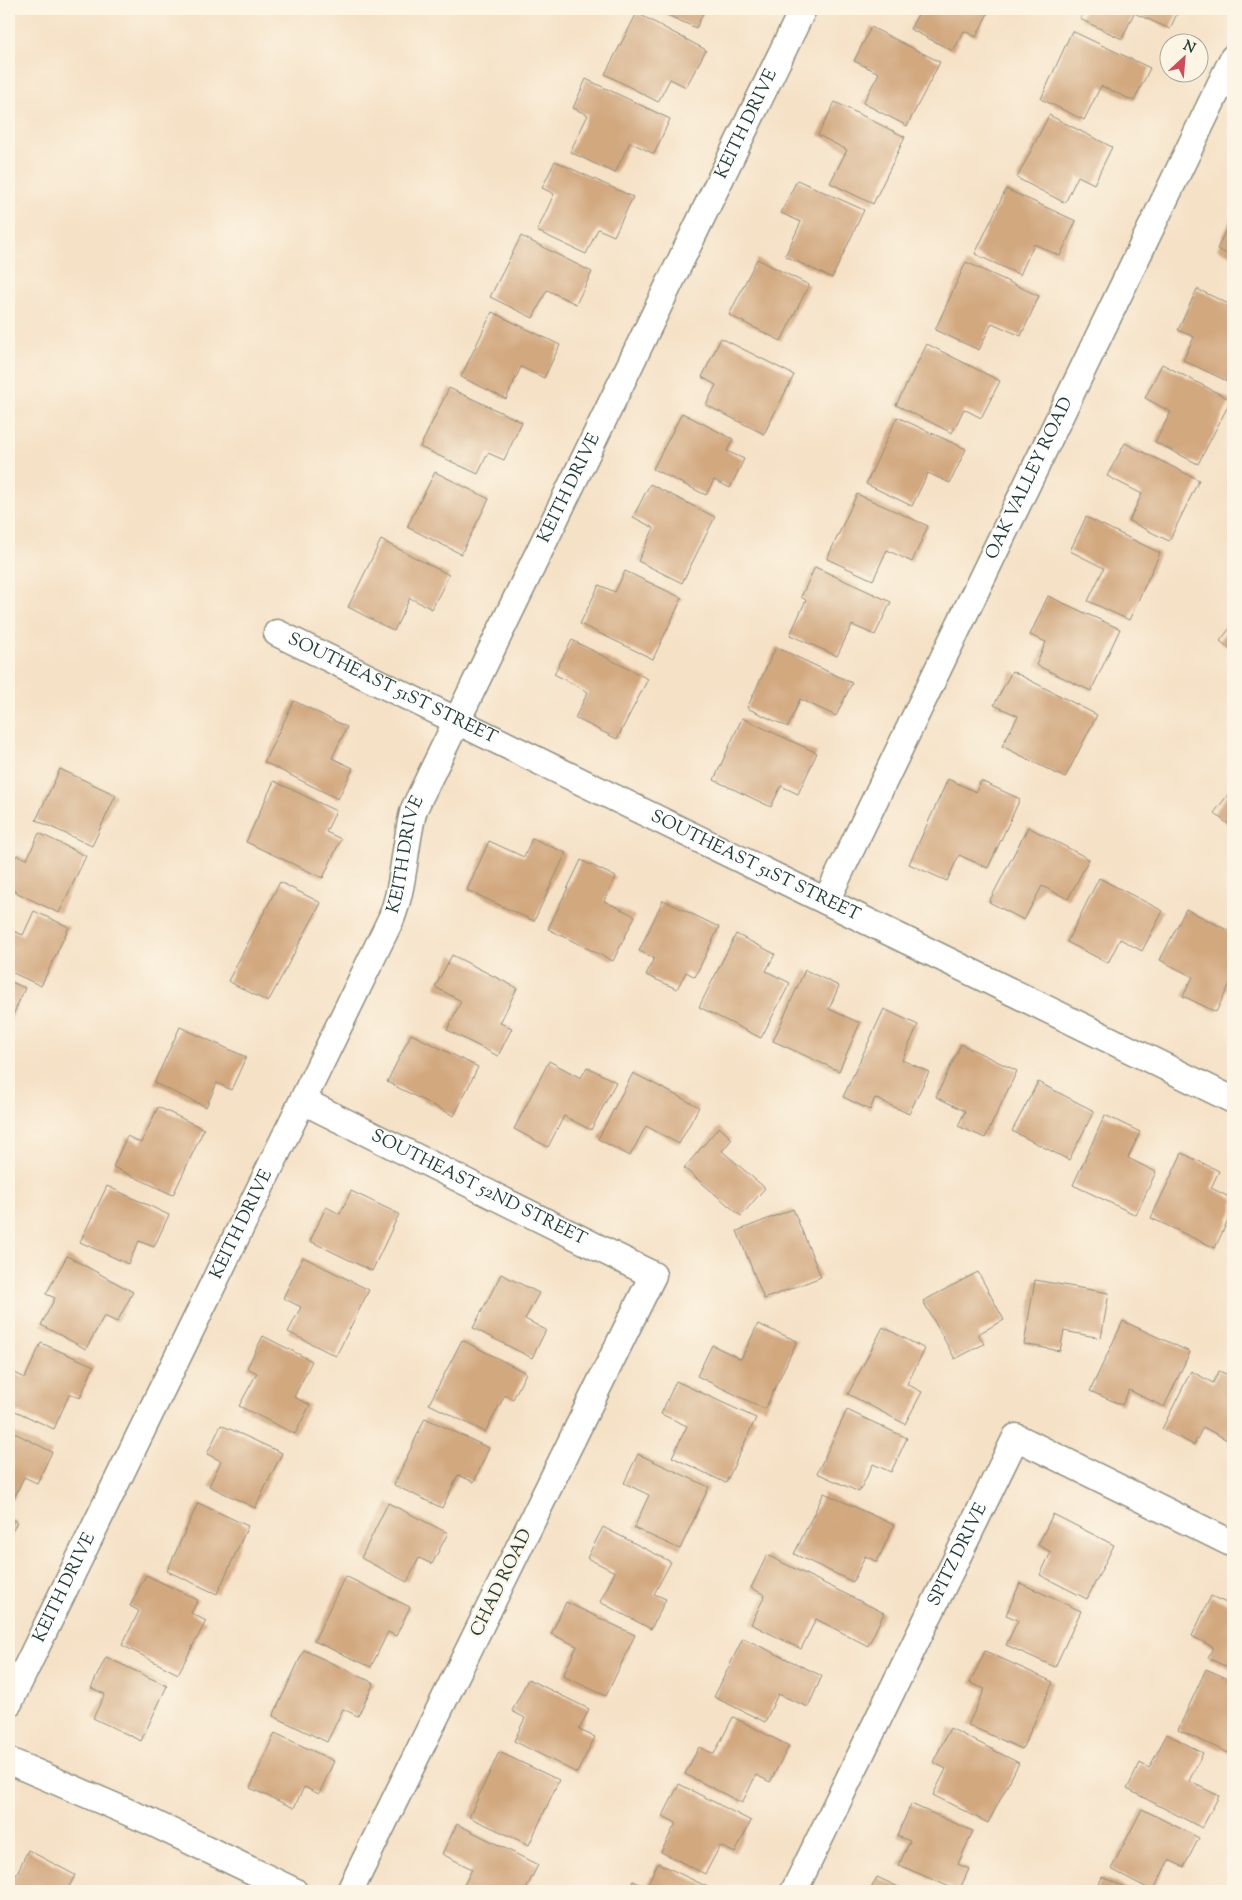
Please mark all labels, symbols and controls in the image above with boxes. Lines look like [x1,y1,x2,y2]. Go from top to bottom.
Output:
north arrow [1160,32,1210,82]
text: N [1179,37,1198,60]
street label: KEITH DRIVE [709,65,785,184]
street label: OAK VALLEY ROAD [980,393,1080,564]
street label: KEITH DRIVE [532,429,608,548]
street label: SOUTHEAST 51ST STREET [283,627,502,752]
street label: KEITH DRIVE [381,792,431,917]
street label: SOUTHEAST 51ST STREET [646,804,865,929]
street label: SOUTHEAST 52ND STREET [366,1124,591,1253]
street label: KEITH DRIVE [204,1165,280,1284]
street label: SPITZ DRIVE [922,1499,995,1611]
street label: CHAD ROAD [465,1525,539,1641]
street label: KEITH DRIVE [27,1529,103,1647]

